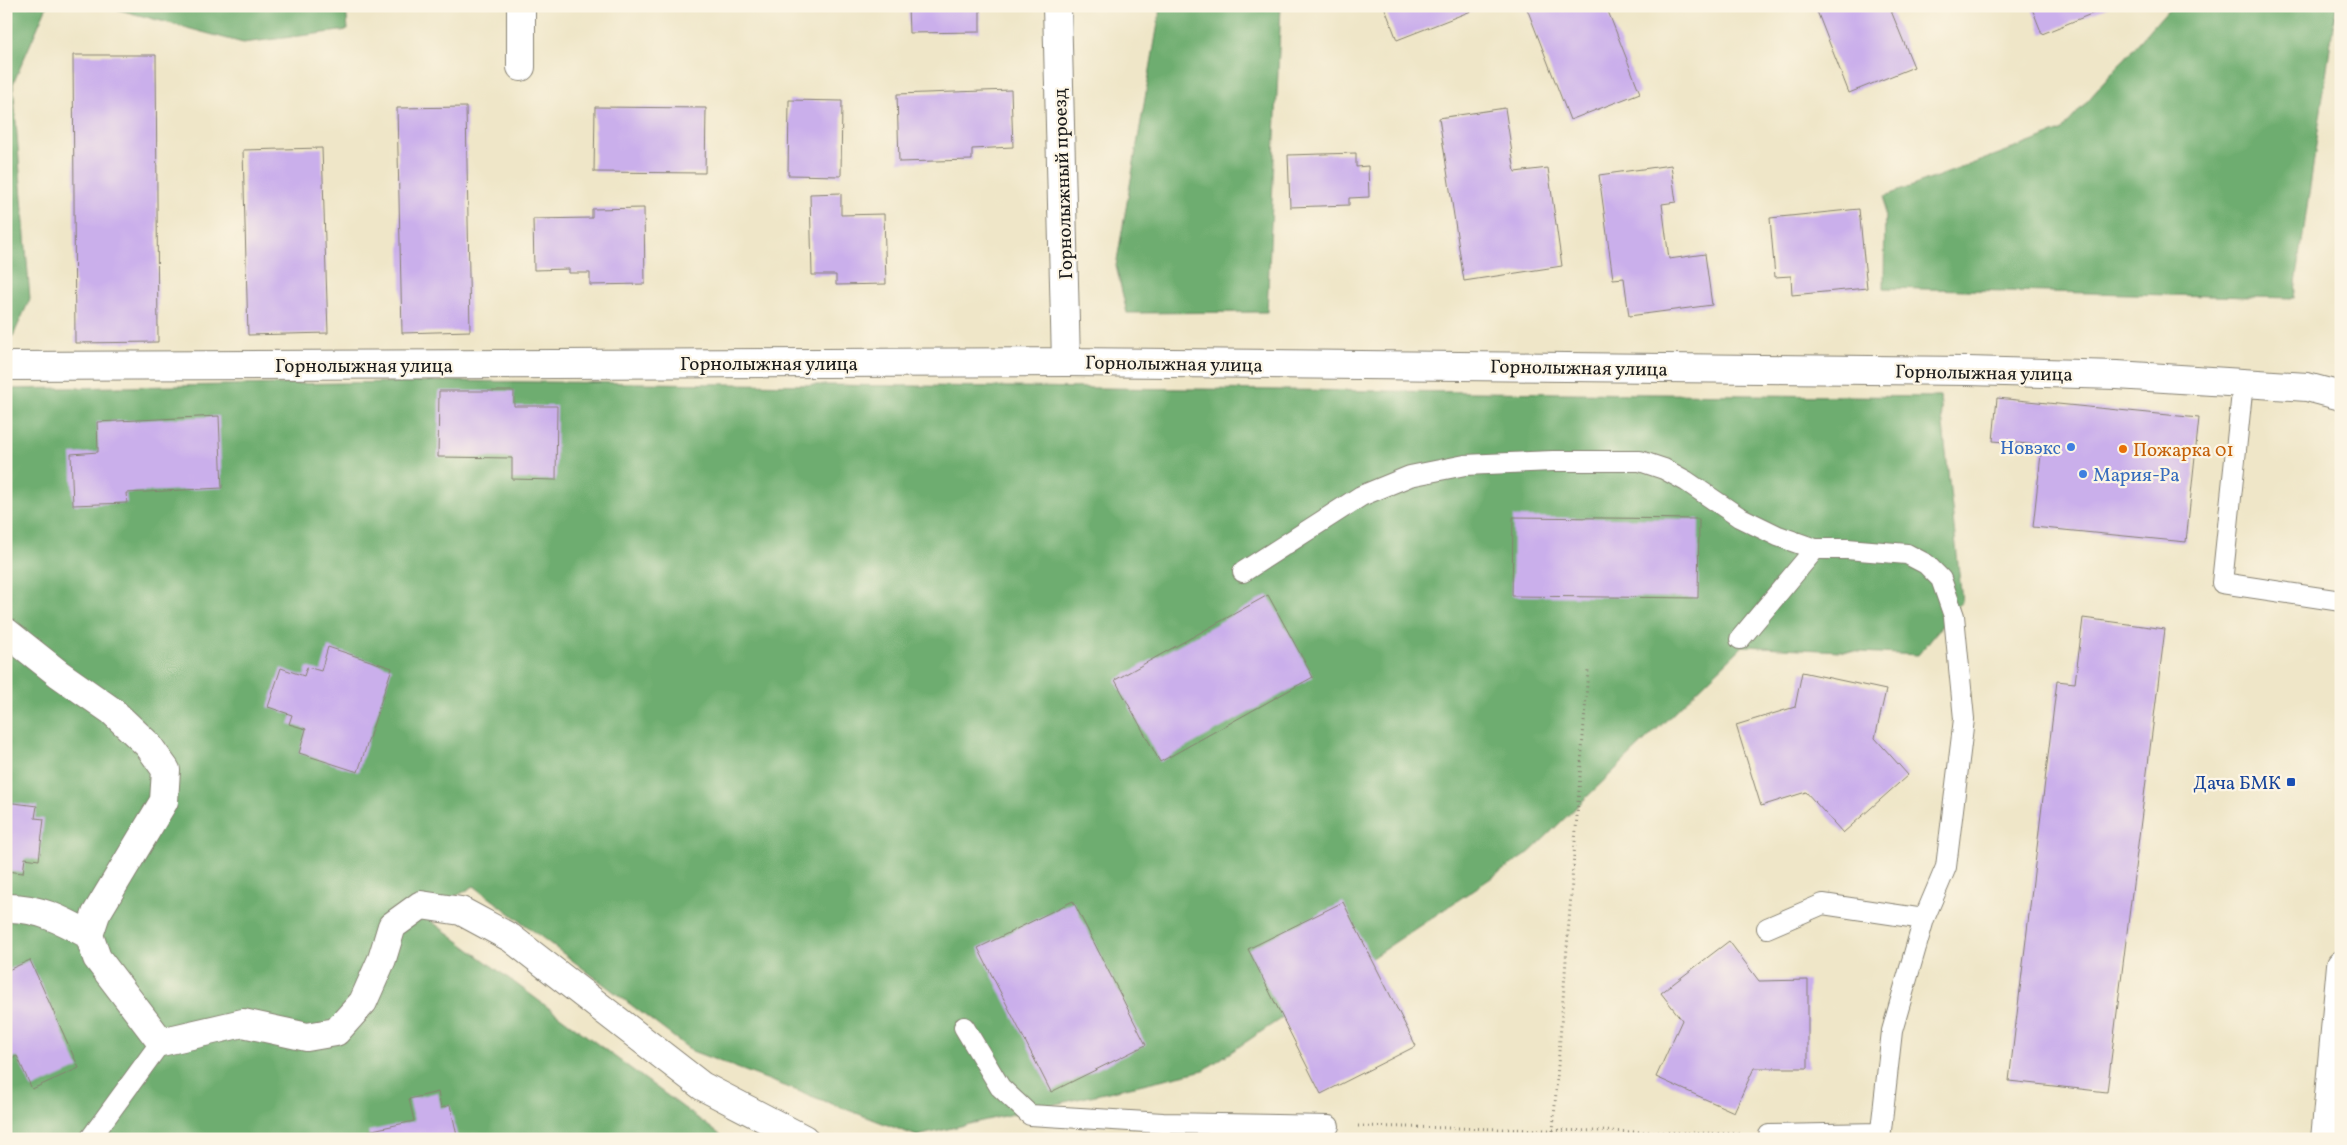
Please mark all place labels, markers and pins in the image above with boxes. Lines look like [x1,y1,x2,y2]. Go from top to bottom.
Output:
place label: Новэкс [2000,436,2061,462]
place label: Пожарка 01 [2133,438,2234,464]
marker: Новэкс [2065,441,2077,453]
marker: Пожарка 01 [2117,443,2129,455]
place label: Мария-Ра [2093,463,2180,489]
marker: Мария-Ра [2077,468,2089,480]
place label: Дача БМК [2193,771,2281,797]
marker: Дача БМК [2285,776,2297,788]

